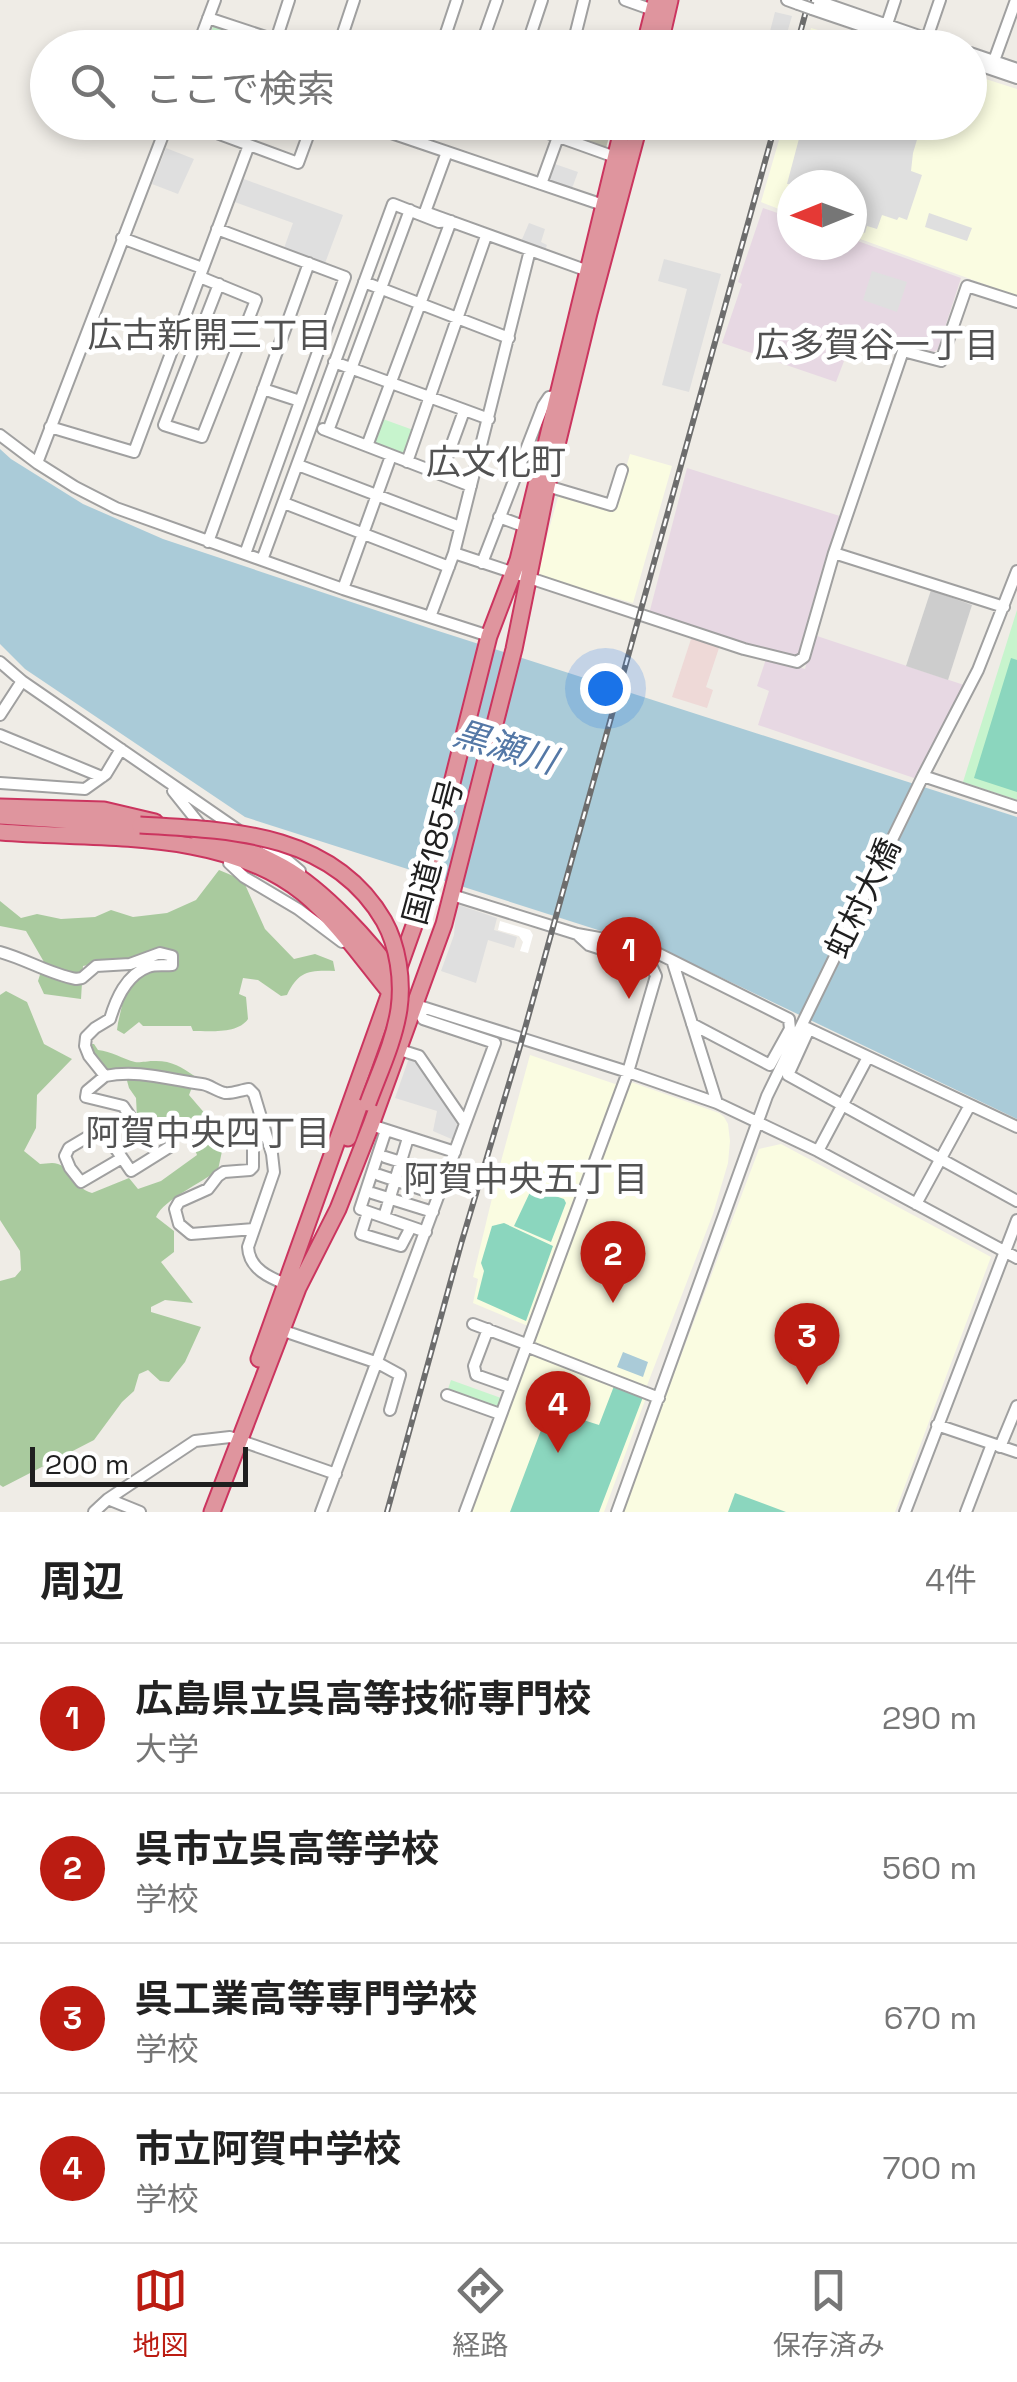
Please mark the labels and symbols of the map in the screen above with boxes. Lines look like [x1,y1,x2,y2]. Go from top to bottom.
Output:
north arrow [777,170,867,260]
district label: 広古新開三丁目 [87,313,333,357]
district label: 広多賀谷一丁目 [754,323,1000,367]
district label: 広文化町 [426,440,566,484]
your location [580,663,631,714]
water label: 黒瀬川 [448,711,565,785]
street label: 国道185号 [394,775,472,929]
street label: 虹村大橋 [817,832,909,964]
pin: 1 [596,916,662,999]
district label: 阿賀中央四丁目 [85,1111,331,1155]
district label: 阿賀中央五丁目 [403,1157,649,1201]
pin: 2 [580,1220,646,1303]
pin: 3 [774,1302,840,1385]
pin: 4 [526,1370,590,1453]
scale bar [30,1442,248,1486]

